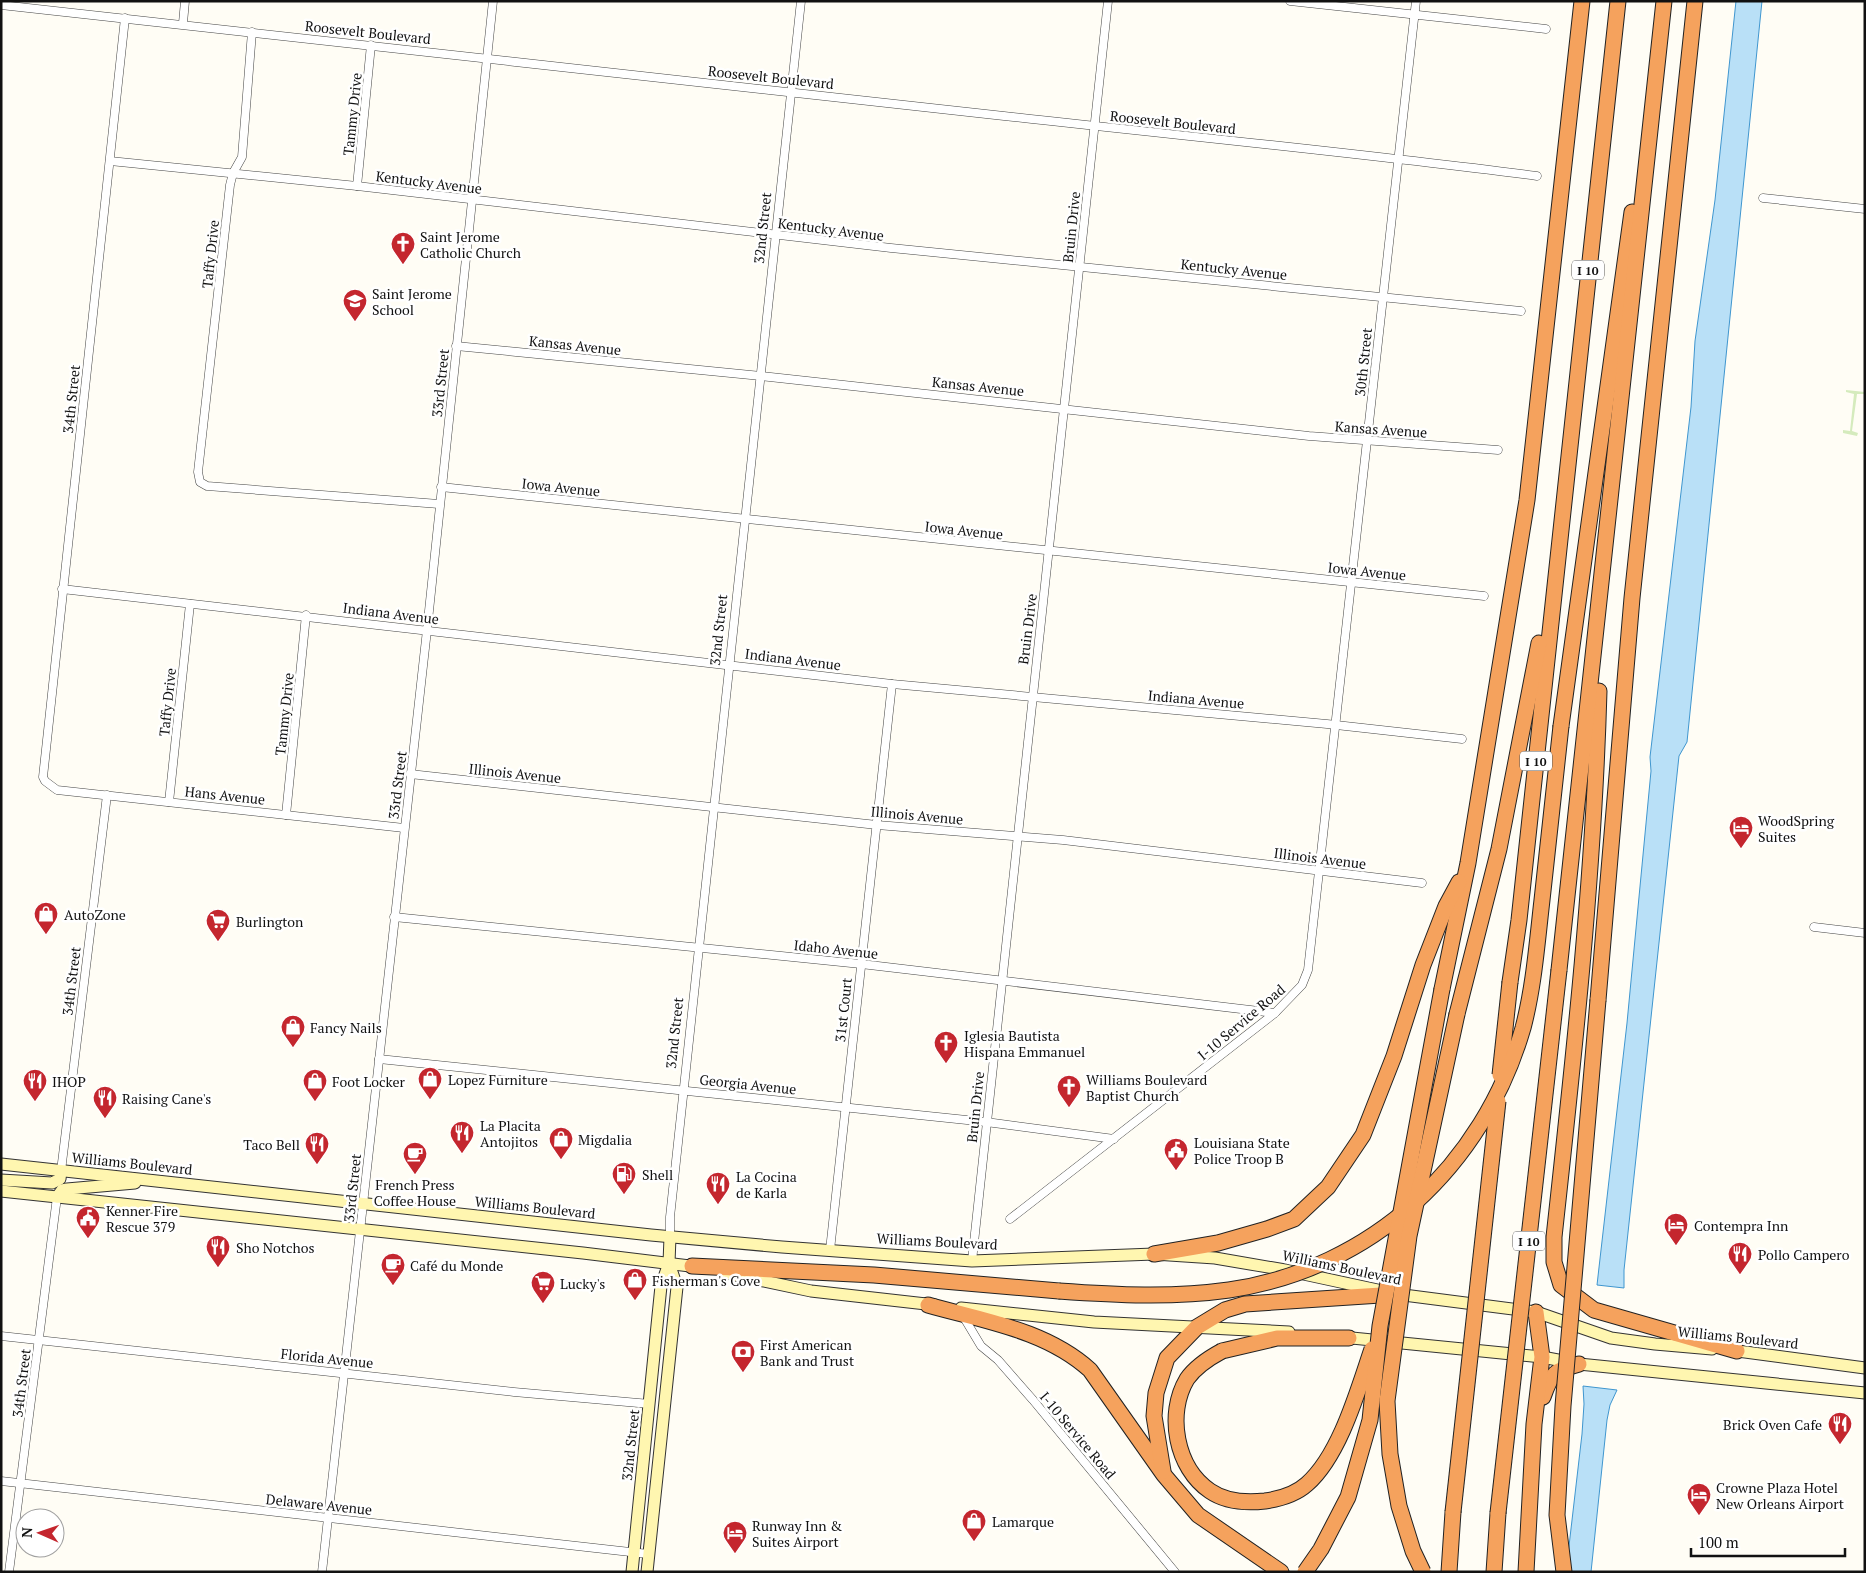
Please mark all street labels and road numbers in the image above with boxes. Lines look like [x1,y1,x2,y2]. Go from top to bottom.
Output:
street label: Roosevelt Boulevard [304,16,432,48]
street label: Roosevelt Boulevard [707,61,835,93]
street label: Tammy Drive [338,72,366,156]
street label: Roosevelt Boulevard [1109,106,1237,138]
street label: Kentucky Avenue [375,166,483,198]
street label: 32nd Street [749,191,775,265]
street label: Bruin Drive [1058,191,1084,263]
street label: Kentucky Avenue [777,213,885,245]
street label: Taffy Drive [197,219,223,289]
street label: Kentucky Avenue [1180,254,1288,284]
road number: I 10 [1572,260,1604,280]
street label: 30th Street [1350,326,1376,397]
street label: Kansas Avenue [528,331,622,359]
street label: 33rd Street [427,347,453,418]
street label: 34th Street [58,363,84,434]
street label: Kansas Avenue [931,372,1025,400]
street label: Kansas Avenue [1334,416,1428,442]
street label: Iowa Avenue [521,473,601,501]
street label: Iowa Avenue [924,516,1004,544]
street label: Iowa Avenue [1327,557,1407,585]
street label: Bruin Drive [1013,592,1041,666]
street label: 32nd Street [705,593,731,667]
street label: Indiana Avenue [342,598,440,628]
street label: Indiana Avenue [744,644,842,674]
street label: Taffy Drive [154,667,180,737]
street label: Tammy Drive [270,672,298,756]
street label: Indiana Avenue [1147,685,1245,713]
street label: 33rd Street [383,749,411,820]
road number: I 10 [1520,751,1552,770]
street label: Illinois Avenue [468,759,562,787]
street label: Hans Avenue [184,781,266,809]
street label: Illinois Avenue [870,801,964,829]
street label: Illinois Avenue [1273,843,1367,873]
street label: Idaho Avenue [793,935,879,963]
street label: 34th Street [57,945,85,1016]
street label: 31st Court [830,976,856,1043]
street label: I-10 Service Road [1193,980,1289,1064]
street label: 32nd Street [661,996,687,1070]
street label: Georgia Avenue [699,1069,797,1099]
street label: Bruin Drive [962,1071,988,1143]
street label: Williams Boulevard [71,1147,194,1179]
street label: 33rd Street [339,1152,365,1223]
street label: Williams Boulevard [474,1191,597,1223]
street label: Williams Boulevard [876,1228,998,1254]
road number: I 10 [1513,1232,1545,1250]
street label: Williams Boulevard [1281,1245,1403,1289]
street label: Williams Boulevard [1677,1321,1800,1353]
street label: Florida Avenue [280,1344,374,1372]
street label: 34th Street [7,1347,35,1418]
street label: I-10 Service Road [1036,1387,1120,1483]
street label: 32nd Street [617,1408,643,1482]
street label: Delaware Avenue [265,1489,373,1519]

